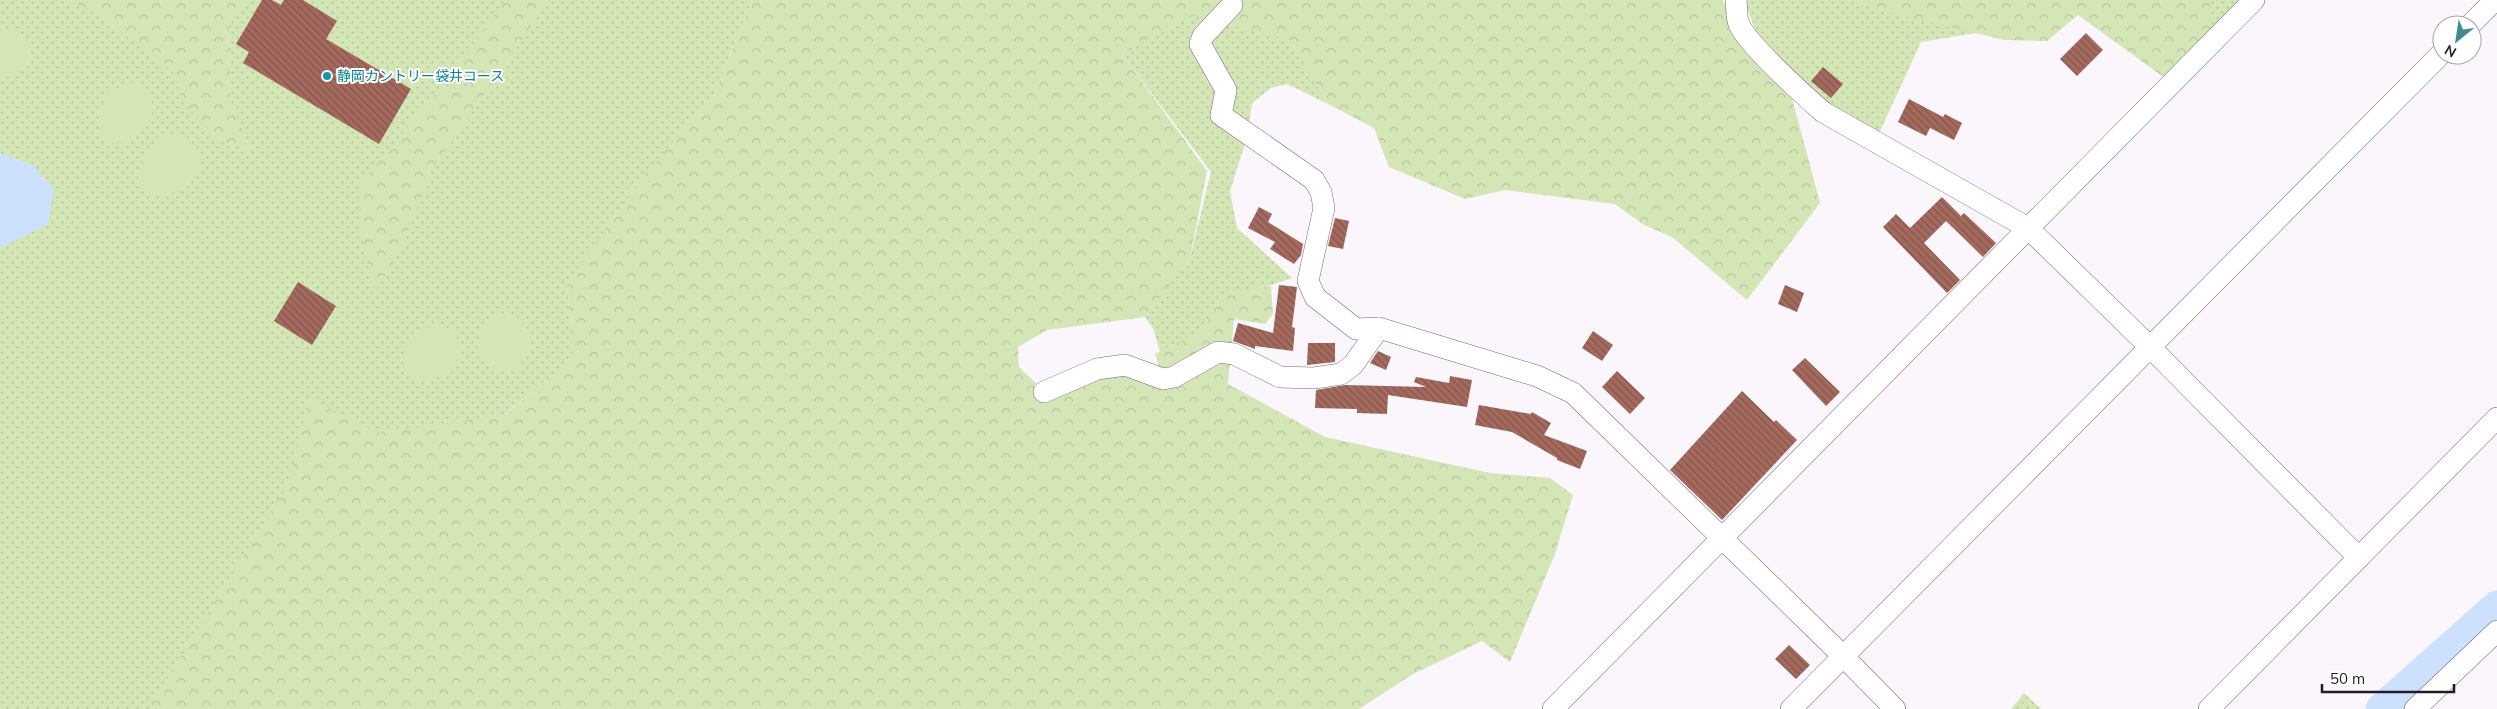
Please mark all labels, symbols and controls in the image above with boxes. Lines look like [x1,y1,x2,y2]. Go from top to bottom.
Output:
north arrow [2432,15,2482,65]
text: N [2441,41,2460,62]
place label: 静岡カントリー袋井コース [337,67,504,85]
marker: 静岡カントリー袋井コース [321,70,333,82]
scale bar [2322,662,2454,694]
text: 50 m [2330,669,2365,688]

